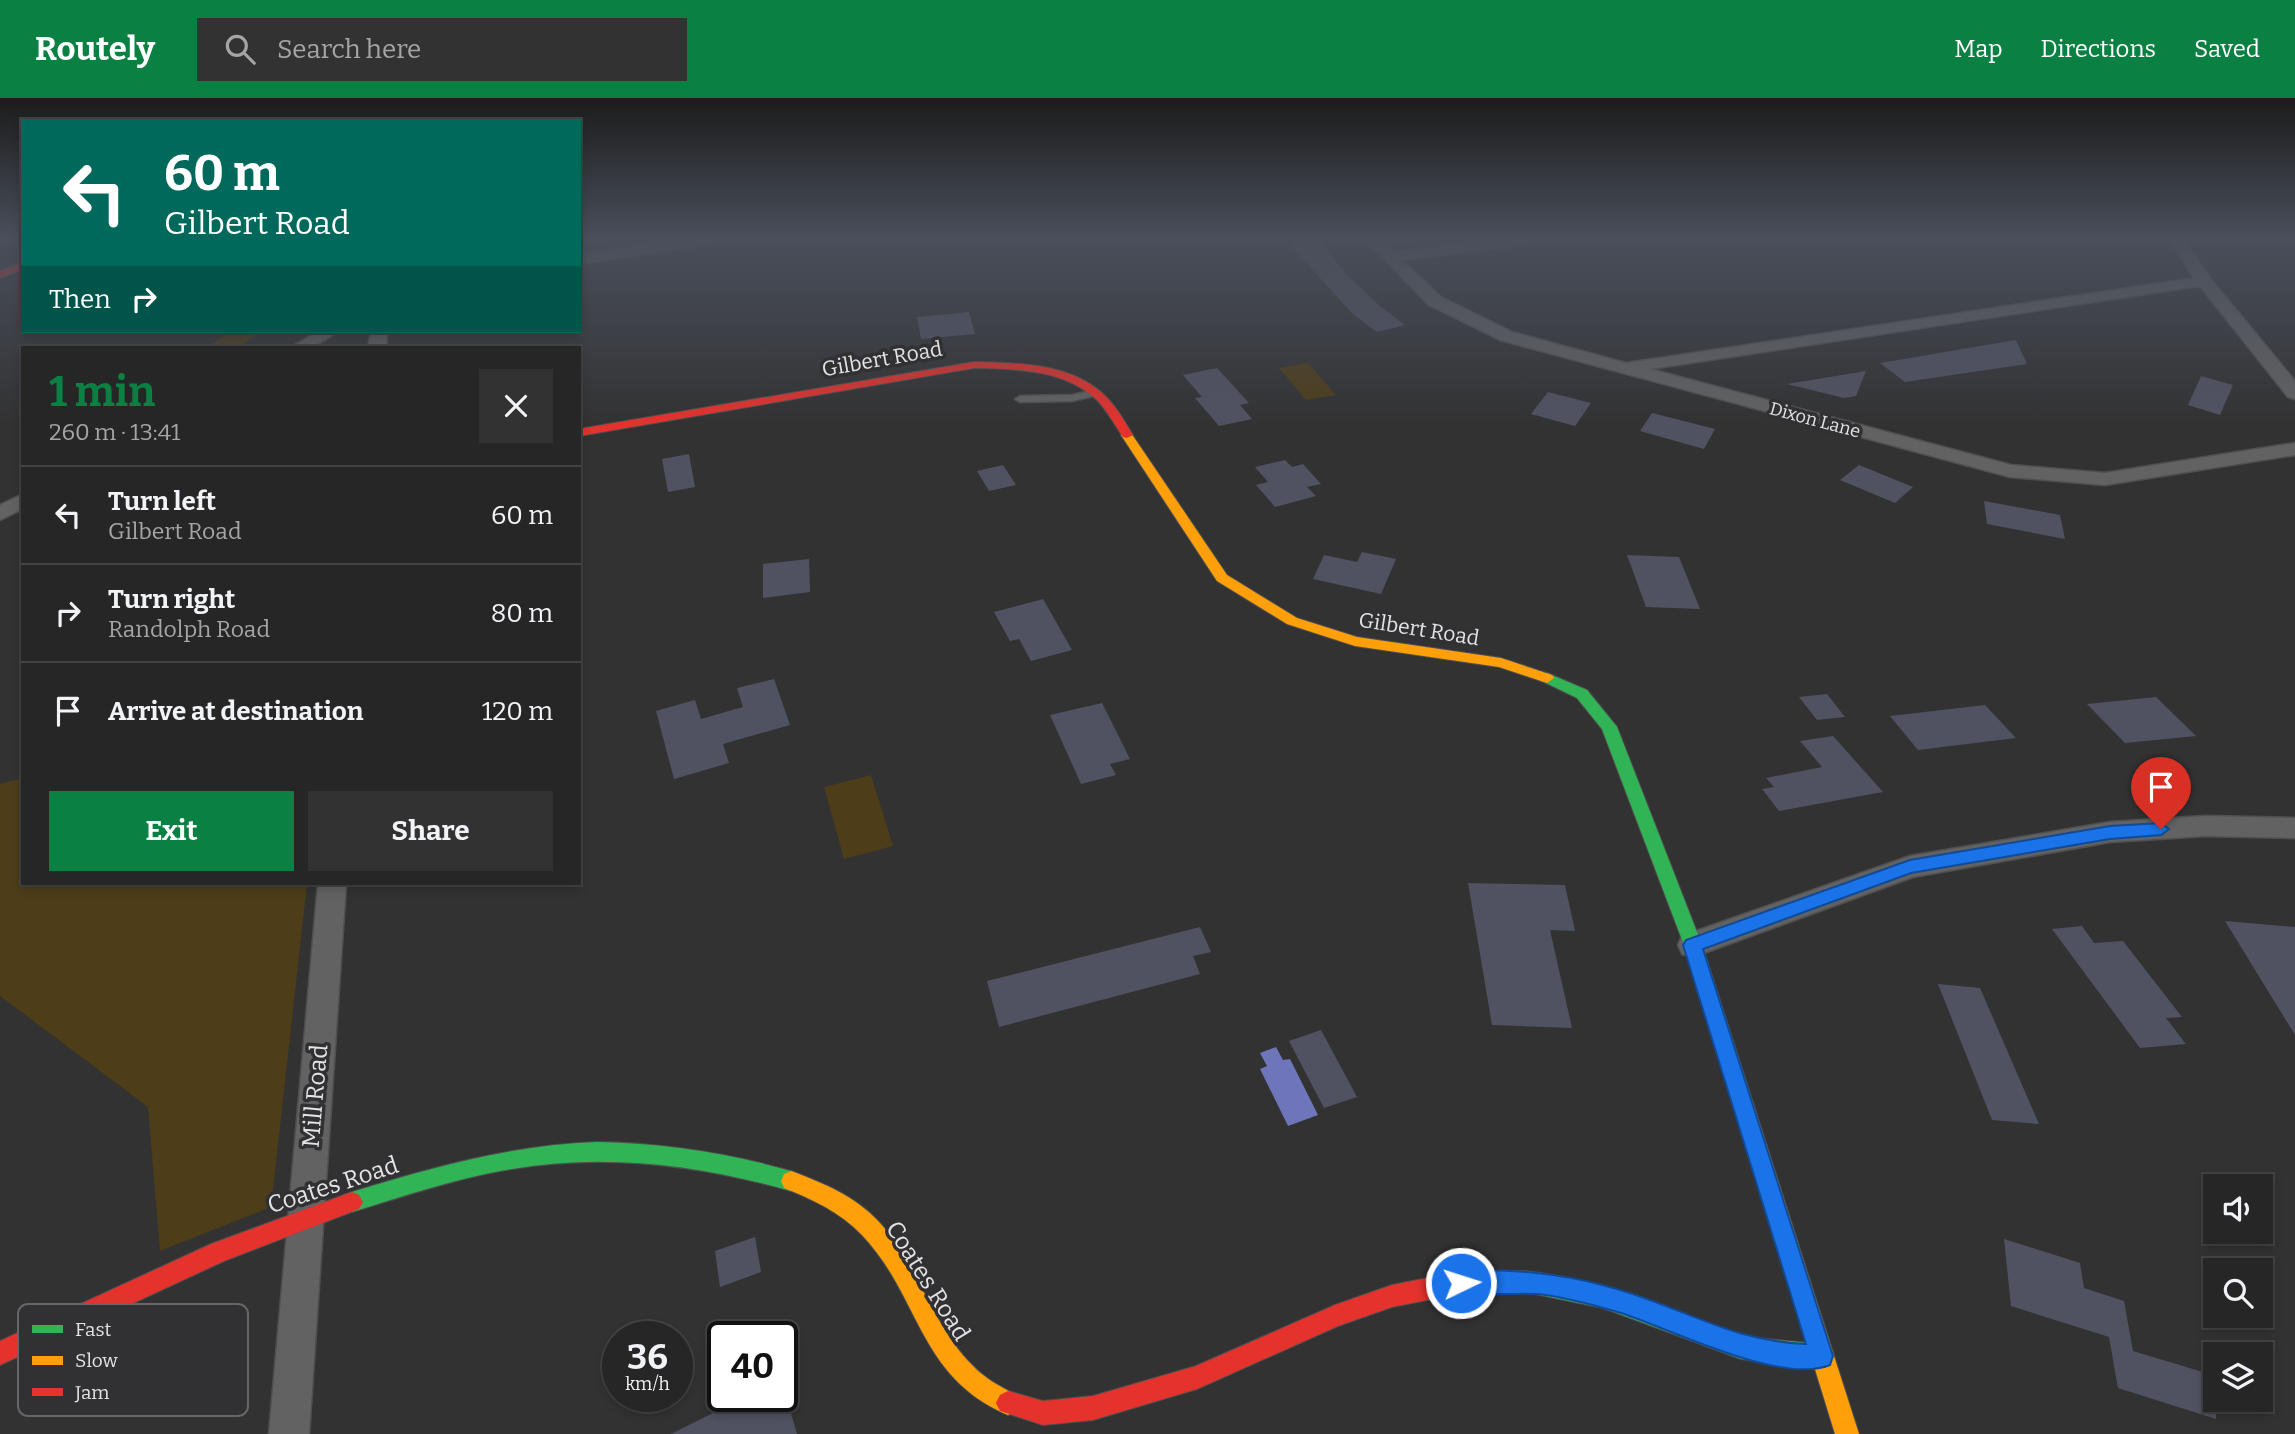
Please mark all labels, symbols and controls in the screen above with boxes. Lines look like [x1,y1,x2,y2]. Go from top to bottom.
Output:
search box [197,18,687,81]
text: Routely [35,29,155,69]
icon: search [221,30,259,68]
text: Search here [277,34,421,65]
text: Map [1954,35,2003,63]
text: Directions [2041,35,2156,63]
text: Saved [2194,35,2260,63]
text: 60 m [164,144,280,203]
icon: left [49,147,140,238]
text: Gilbert Road [164,204,350,242]
icon: right [125,280,163,318]
text: Then [49,284,111,315]
street label: Gilbert Road [820,336,944,382]
text: 1 min [49,367,155,417]
button: close [479,369,553,443]
street label: Dixon Lane [1767,397,1863,443]
text: 260 m · 13:41 [49,418,180,446]
text: Turn left [108,486,216,517]
icon: left [49,496,87,534]
text: 60 m [491,500,553,531]
text: Gilbert Road [108,517,242,545]
text: Turn right [108,584,235,615]
icon: right [49,594,87,632]
text: 80 m [491,598,553,629]
street label: Gilbert Road [1357,607,1481,651]
text: Randolph Road [108,615,270,643]
icon: arrive [49,692,87,730]
text: Arrive at destination [108,696,363,727]
text: 120 m [482,696,553,727]
pin [2131,757,2191,829]
icon: arrive [2142,768,2180,806]
button: Exit [49,791,294,871]
button: Share [308,791,553,871]
street label: Mill Road [297,1043,333,1149]
street label: Coates Road [264,1151,402,1219]
map controls [2203,1174,2273,1412]
button: sound [2203,1174,2273,1244]
street label: Coates Road [880,1216,976,1346]
position arrow [1424,1246,1498,1320]
button: search [2203,1258,2273,1328]
legend [18,1304,248,1416]
text: Fast [75,1318,112,1341]
speed limit sign: 40 [707,1321,798,1412]
text: 36 [627,1336,668,1378]
button: layers [2203,1342,2273,1412]
text: Slow [75,1349,118,1372]
text: km/h [625,1373,670,1395]
text: Jam [74,1381,109,1404]

